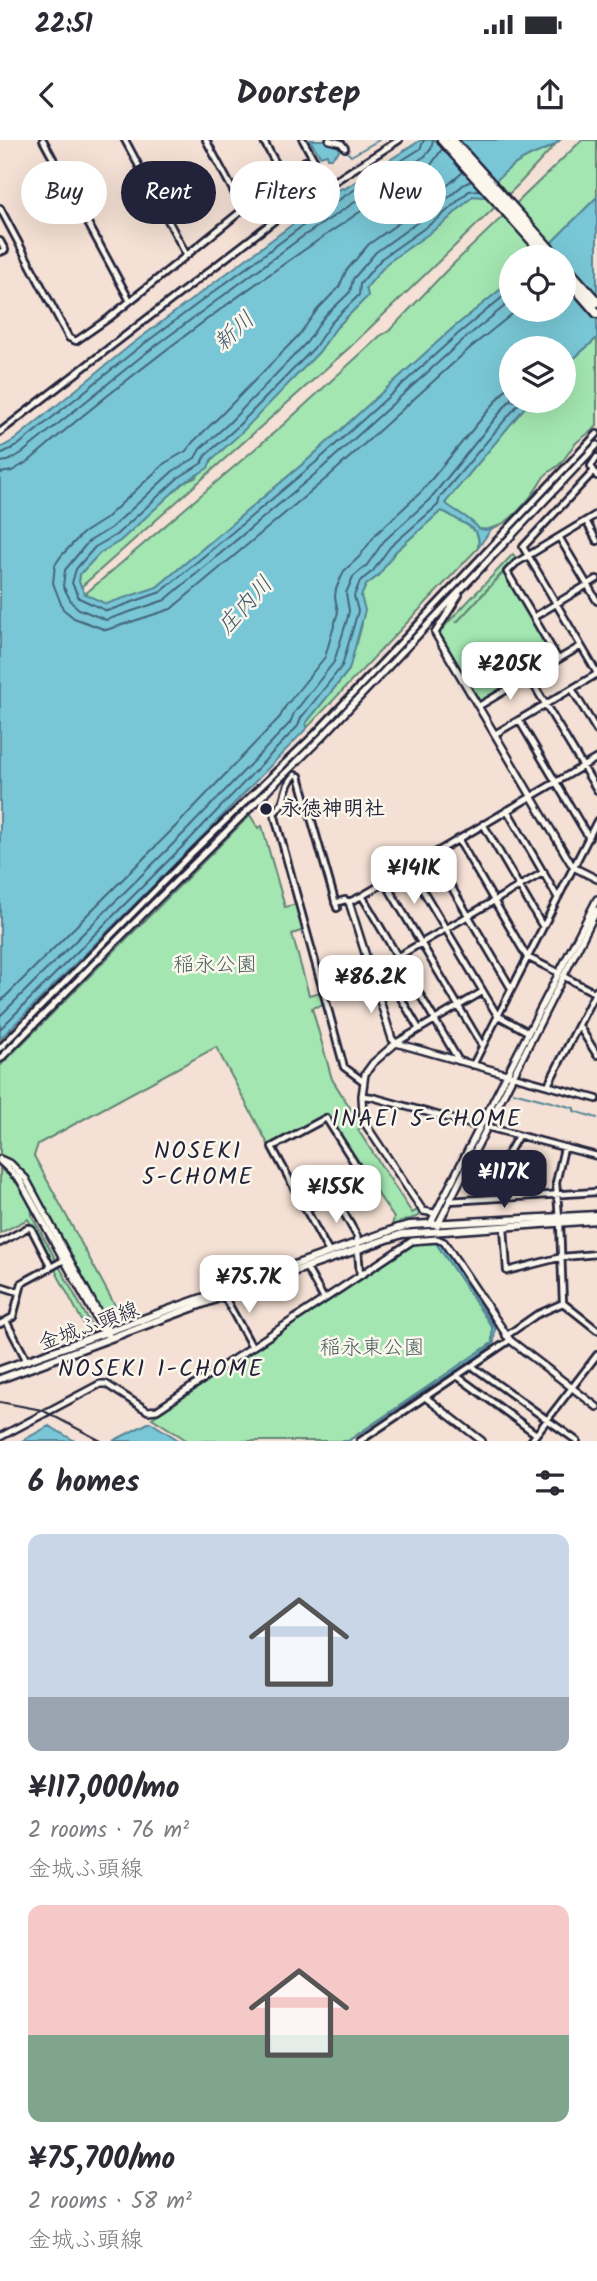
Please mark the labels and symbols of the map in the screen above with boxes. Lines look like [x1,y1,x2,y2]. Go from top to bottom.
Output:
water label: 新川 [206,303,264,361]
water label: 庄内川 [210,568,282,644]
pin: ¥205K [461,643,559,702]
place label: 永徳神明社 [280,793,385,826]
marker: 永徳神明社 [258,801,274,817]
pin: ¥141K [365,846,463,906]
park label: 稲永公園 [173,949,257,982]
pin: ¥86.2K [314,956,428,1015]
district label: INAEI 5-CHOME [332,1102,522,1138]
district label: NOSEKI 5-CHOME [142,1134,254,1196]
pin: ¥117K [455,1150,553,1210]
pin: ¥155K [287,1166,385,1225]
pin: ¥75.7K [192,1256,306,1315]
street label: 金城ふ頭線 [34,1294,144,1360]
park label: 稲永東公園 [320,1332,425,1365]
district label: NOSEKI 1-CHOME [58,1352,264,1388]

